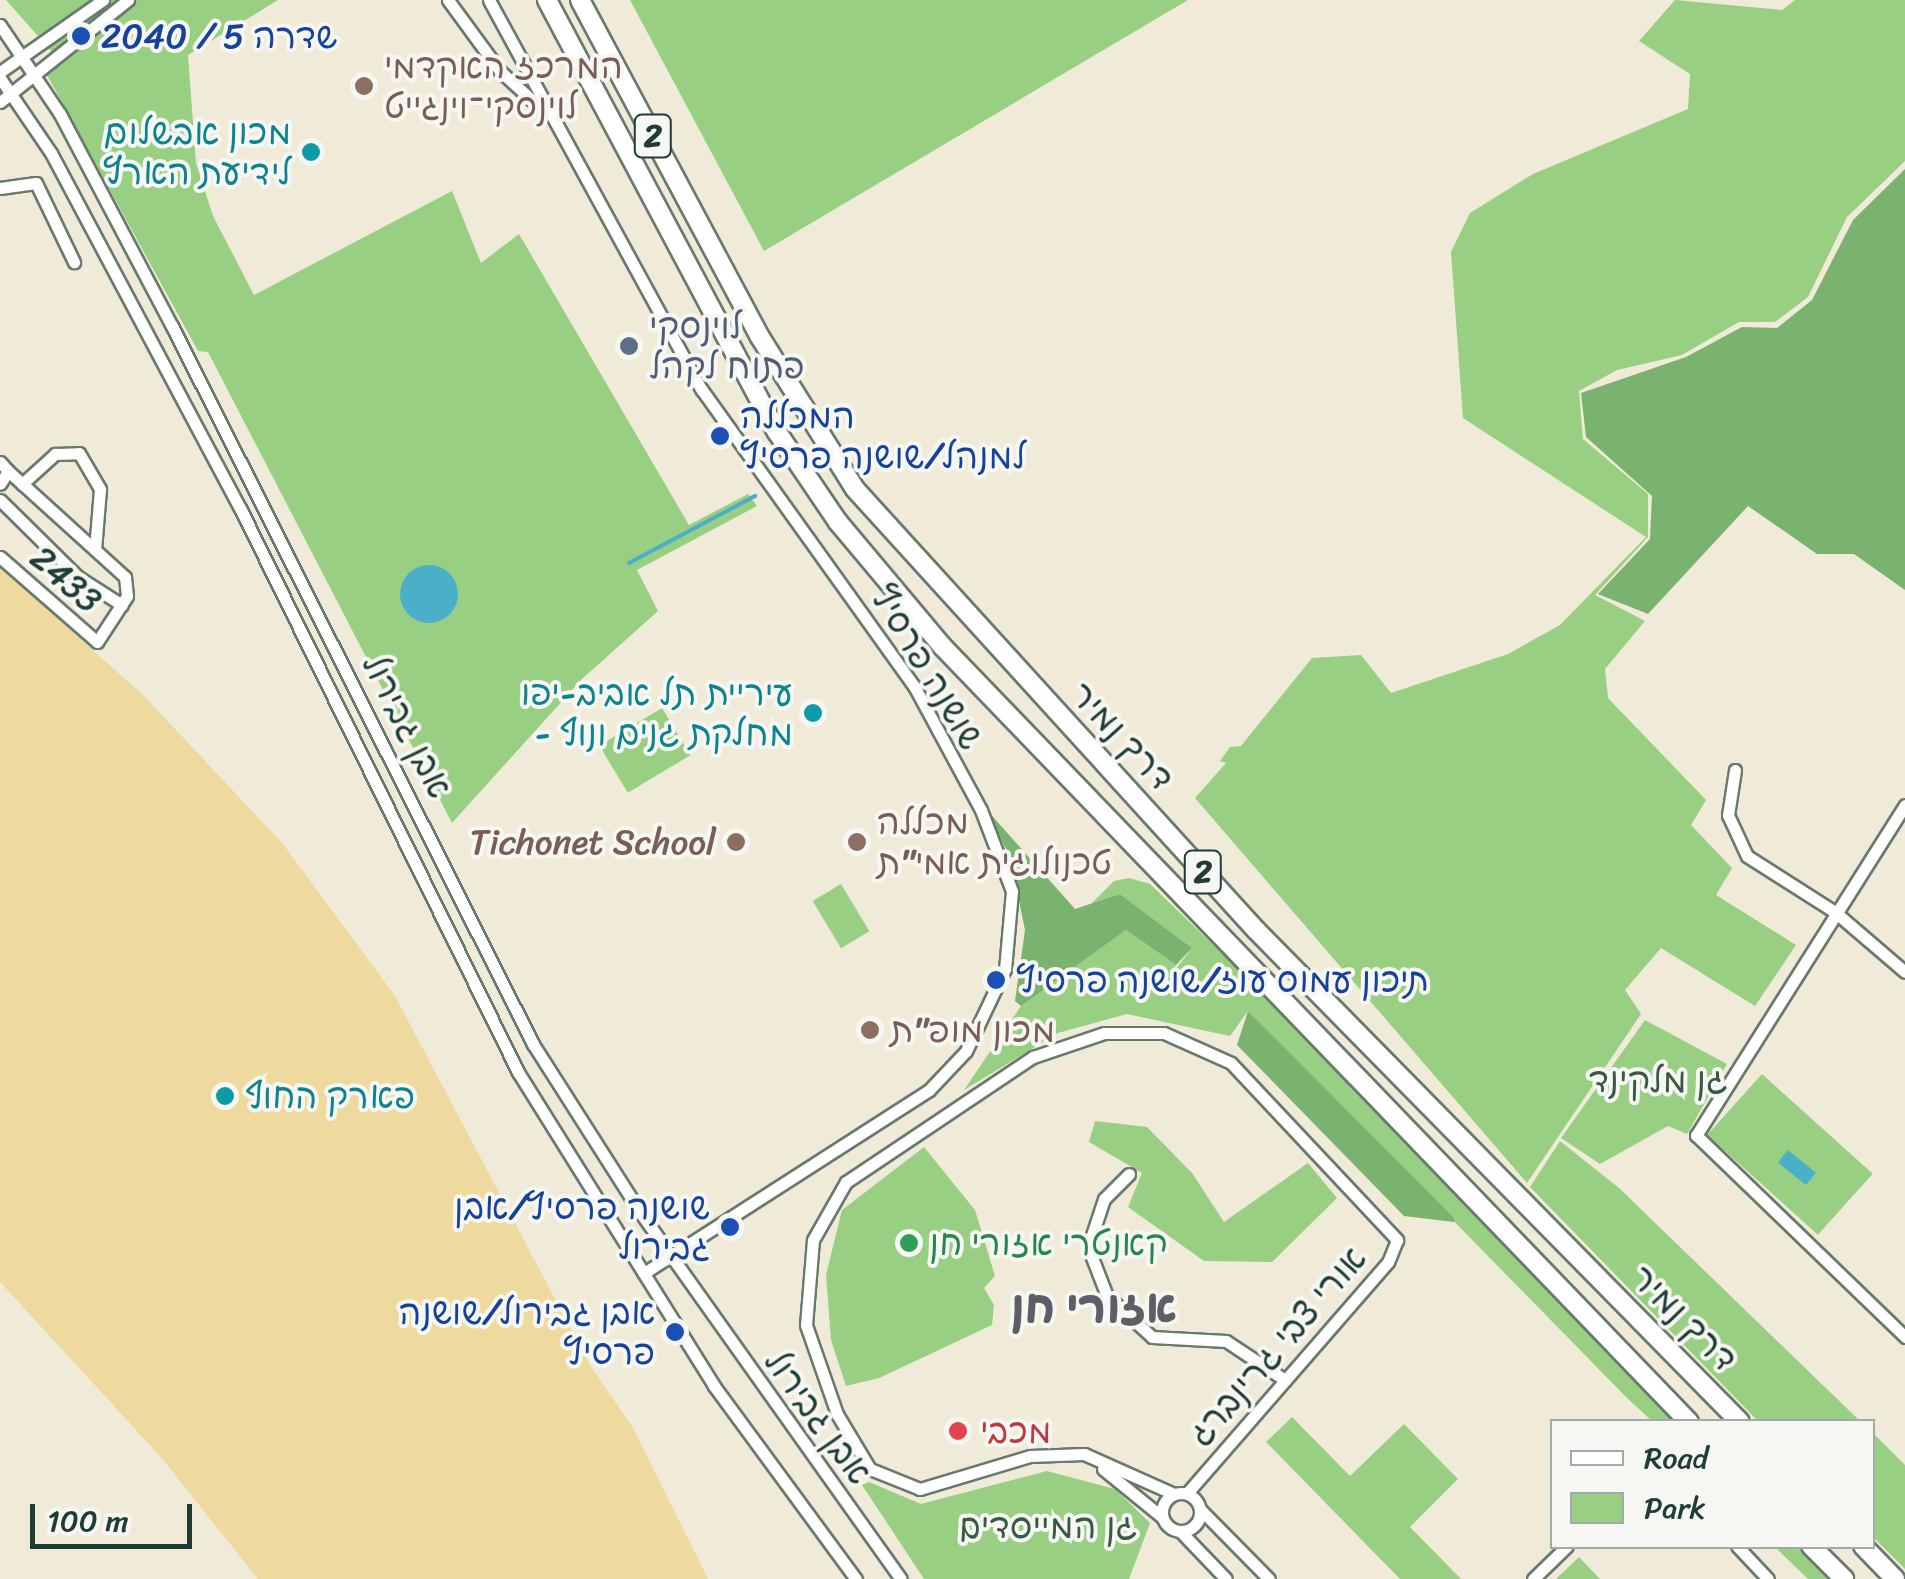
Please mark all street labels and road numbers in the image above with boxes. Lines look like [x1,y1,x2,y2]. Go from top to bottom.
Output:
road number: 2 [633,109,673,163]
street label: 2433 [22,537,110,621]
street label: שושנה פרסיץ [862,577,992,757]
street label: אבן גבירול [353,647,461,805]
street label: דרך נמיר [1061,673,1183,799]
road number: 2 [1183,845,1223,899]
street label: אורי צבי גרינברג [1179,1238,1375,1454]
street label: דרך נמיר [1622,1256,1746,1380]
street label: אבן גבירול [755,1342,881,1492]

